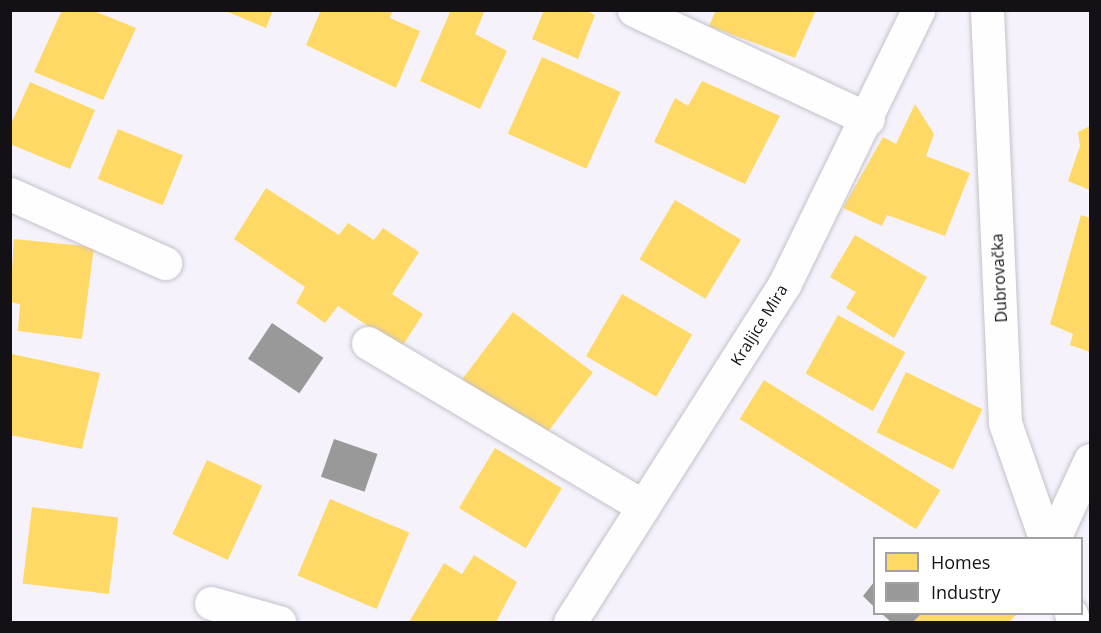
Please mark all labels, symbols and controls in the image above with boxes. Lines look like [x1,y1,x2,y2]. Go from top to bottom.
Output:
street label: Dubrovačka [987,233,1011,323]
street label: Kraljice Mira [726,281,792,369]
legend [873,537,1083,615]
text: Homes [931,550,990,574]
text: Industry [931,580,1001,604]

